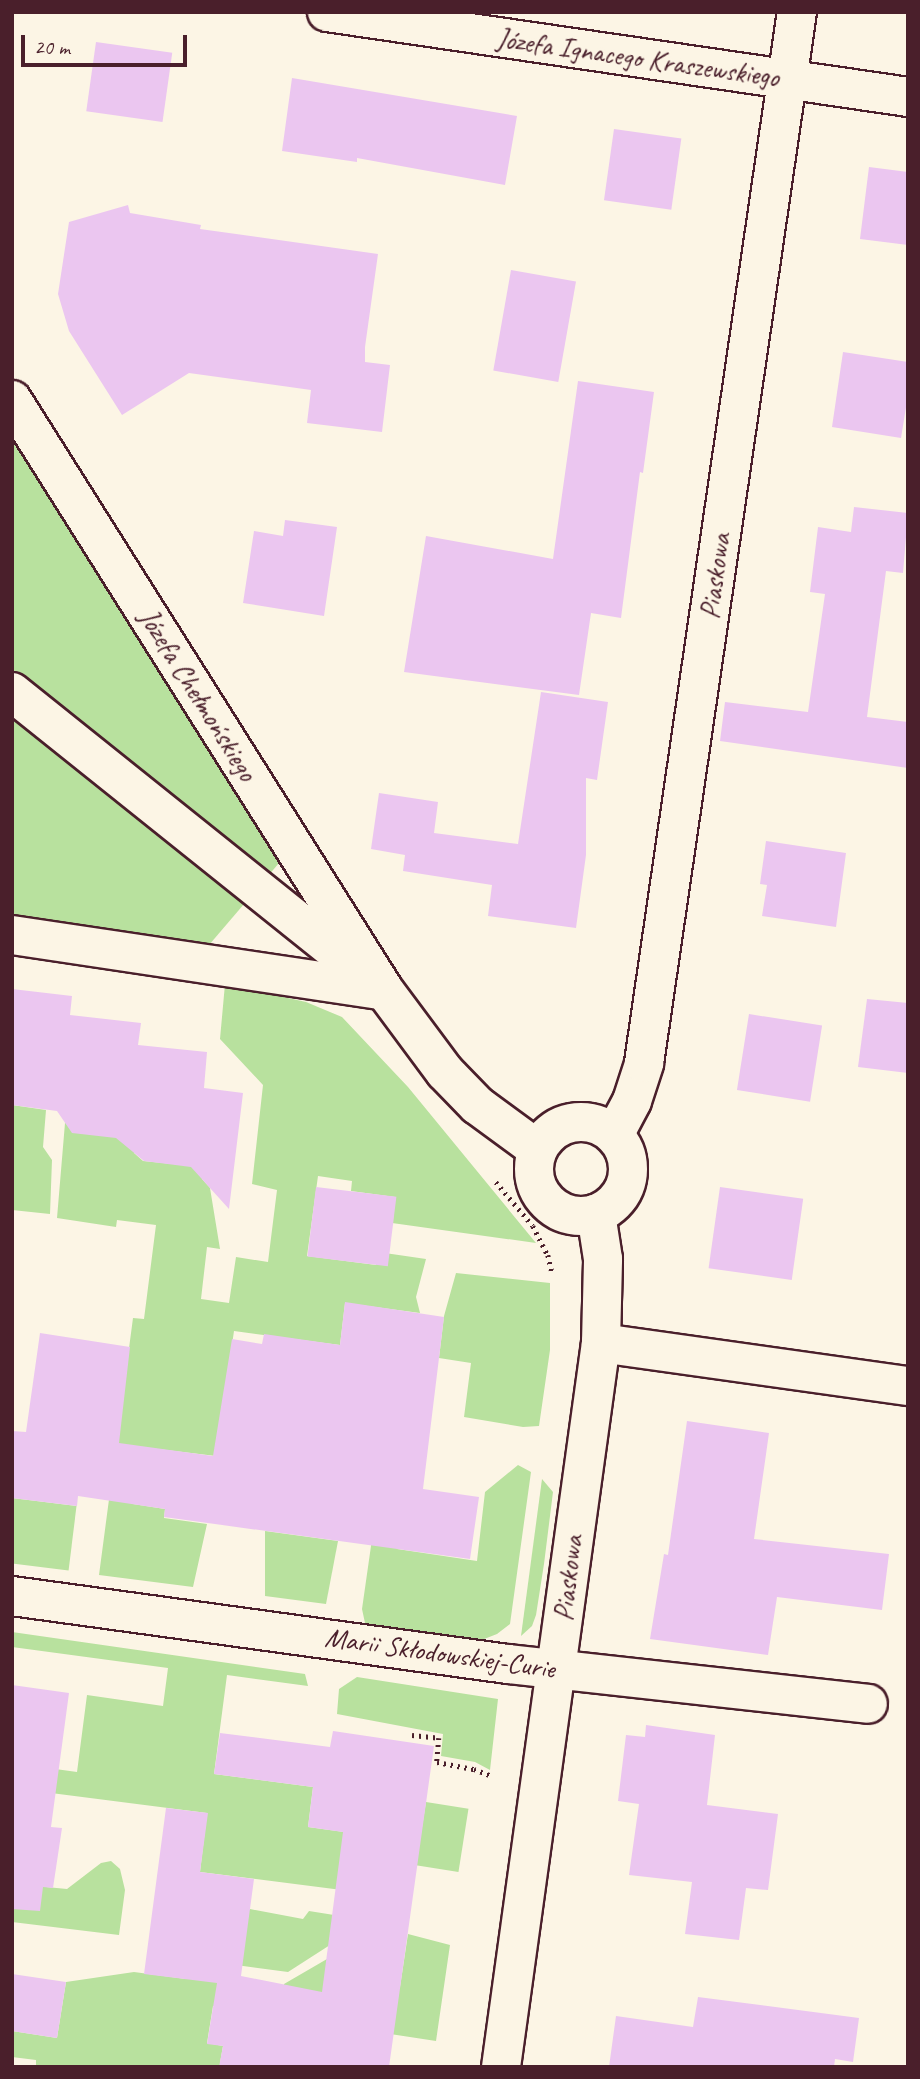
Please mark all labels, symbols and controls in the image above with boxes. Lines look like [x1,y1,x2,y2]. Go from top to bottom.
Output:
scale bar [24,21,191,65]
street label: Józefa Ignacego Kraszewskiego [494,21,782,95]
text: 20 m [34,34,70,60]
street label: Piaskowa [692,531,738,621]
street label: Józefa Chełmońskiego [132,603,264,787]
street label: Piaskowa [546,1533,590,1623]
street label: Marii Skłodowskiej-Curie [323,1620,557,1686]

